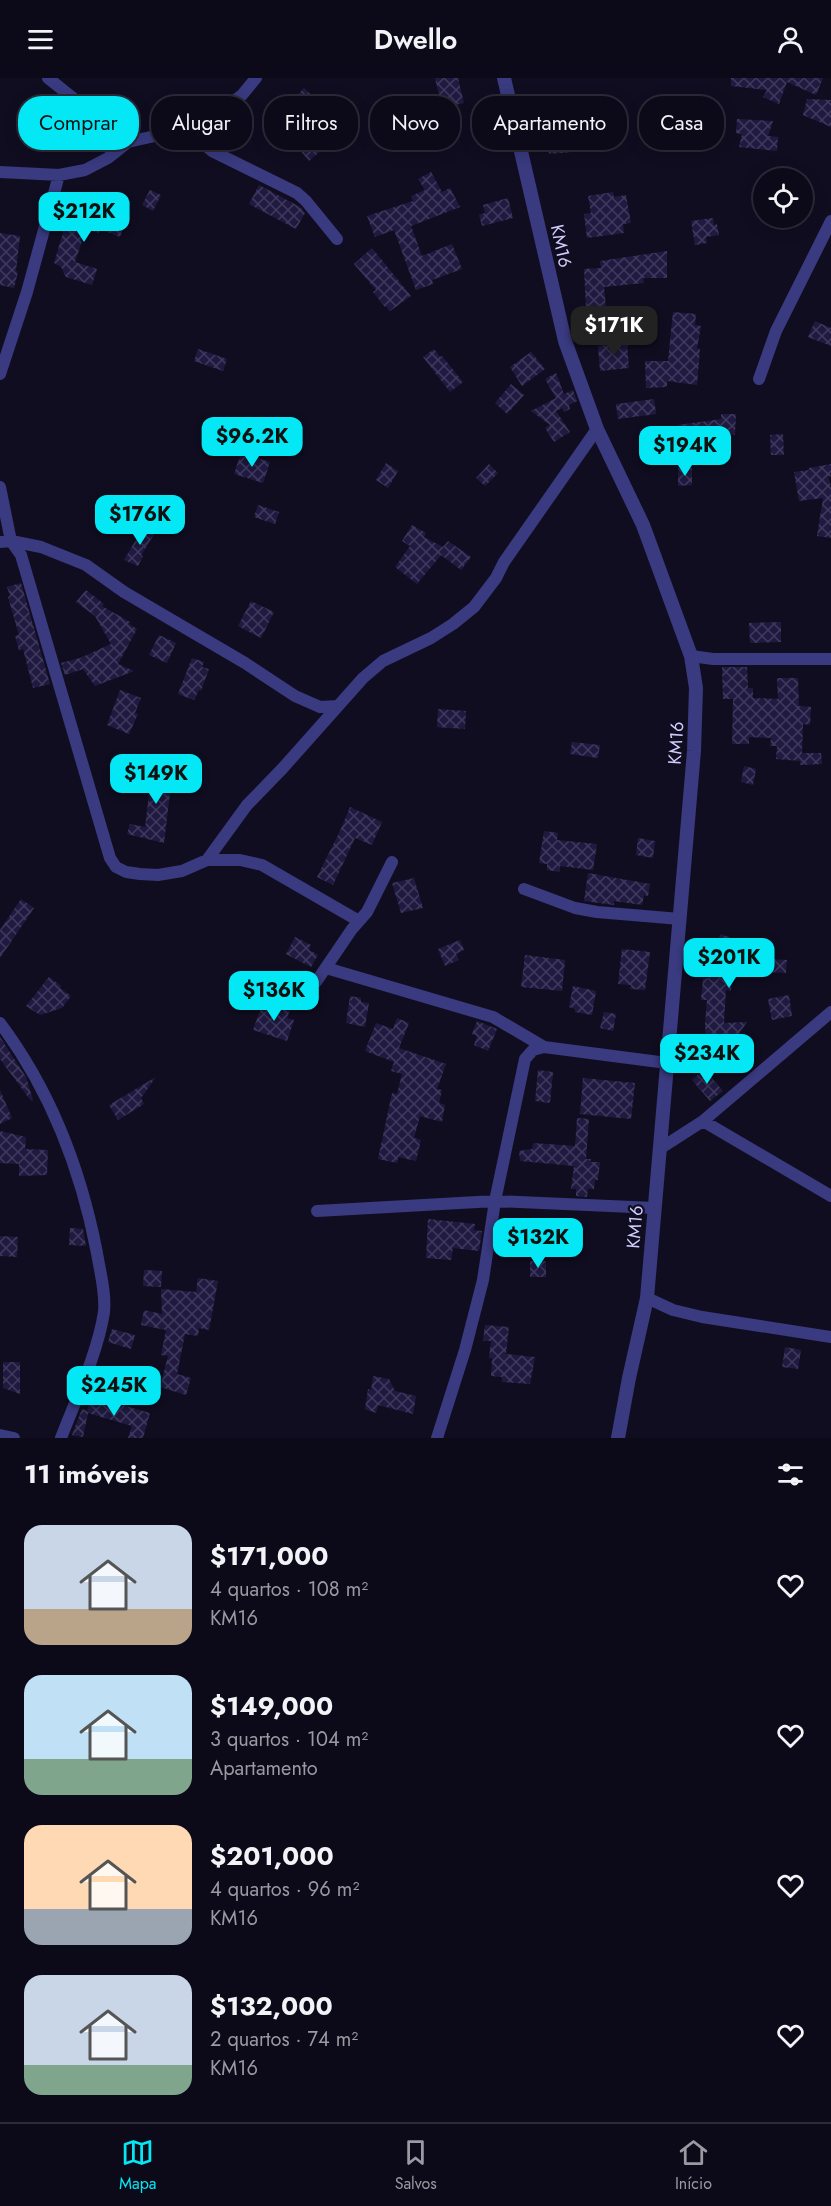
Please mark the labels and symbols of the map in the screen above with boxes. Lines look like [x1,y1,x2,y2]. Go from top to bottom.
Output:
pin: $212K [42,192,126,243]
street label: KM16 [544,222,578,270]
pin: $171K [572,306,656,357]
pin: $96.2K [203,417,301,468]
pin: $194K [643,426,727,477]
pin: $176K [98,495,182,546]
street label: KM16 [662,721,690,765]
pin: $149K [114,754,198,805]
pin: $201K [687,938,771,989]
pin: $136K [232,971,316,1022]
pin: $234K [665,1034,749,1085]
street label: KM16 [620,1204,650,1250]
pin: $132K [496,1218,580,1269]
pin: $245K [72,1366,156,1417]

